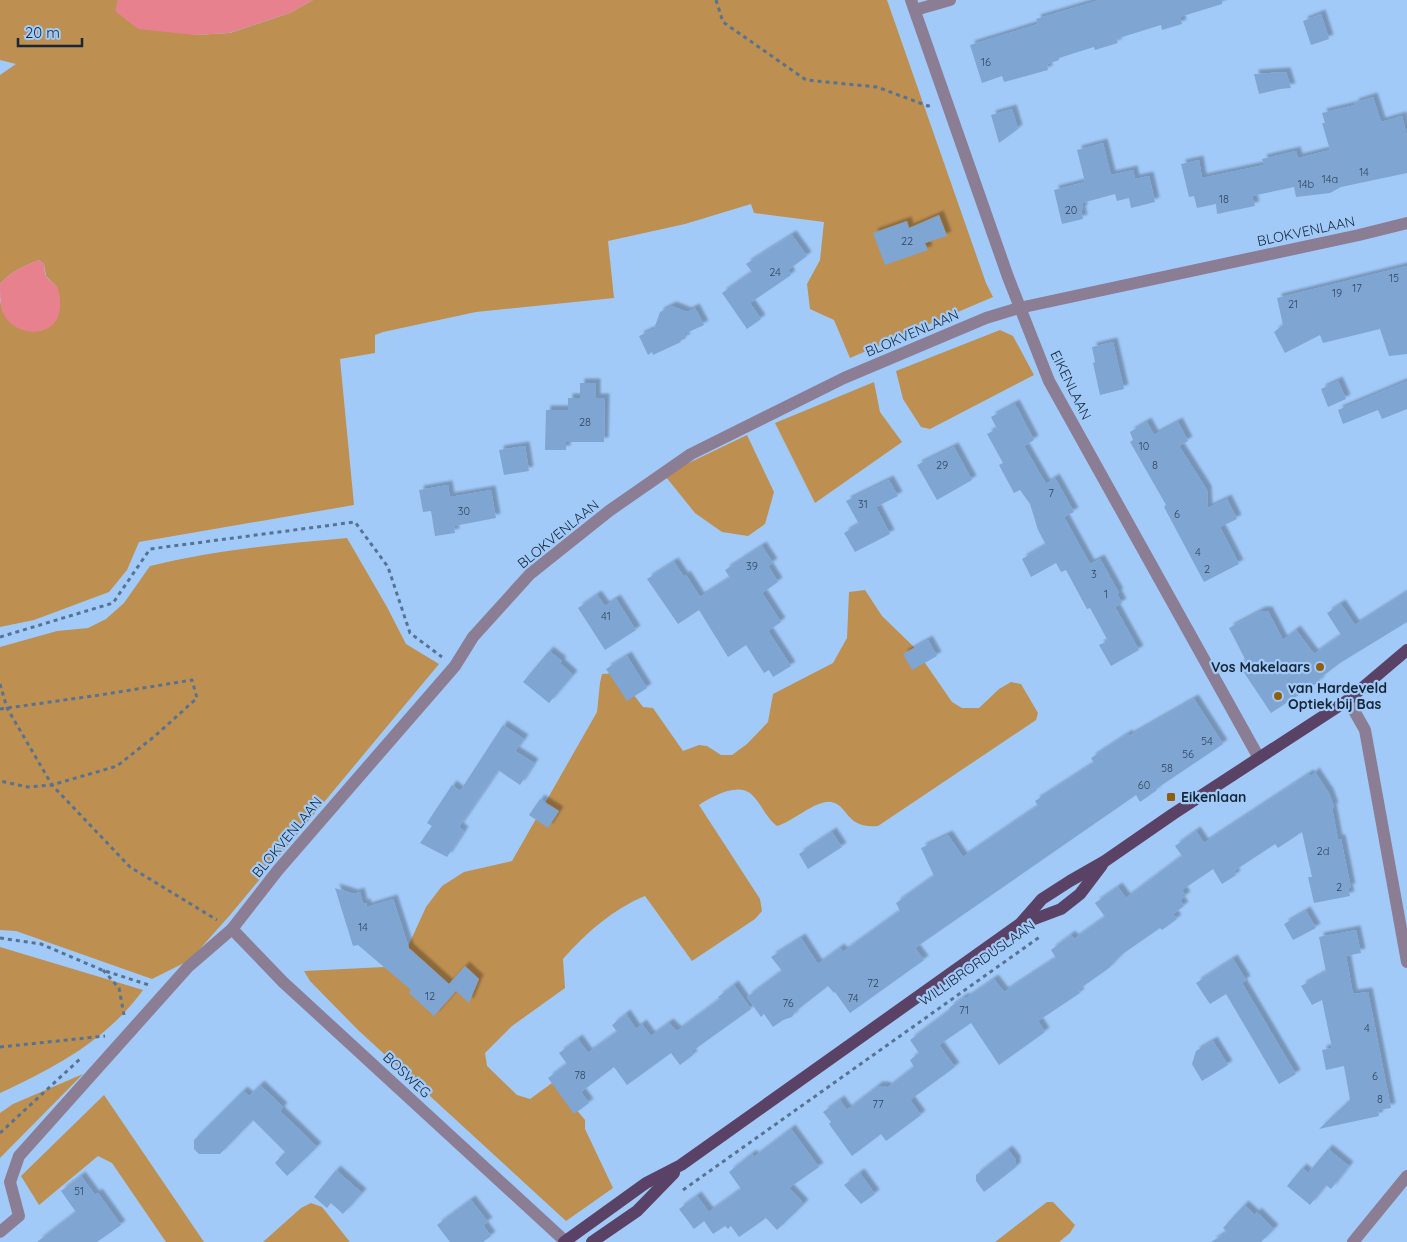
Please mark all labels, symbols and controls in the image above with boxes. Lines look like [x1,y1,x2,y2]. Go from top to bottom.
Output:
scale bar [18,15,81,47]
text: 20 m [25,23,60,42]
house number: 16 [981,55,991,69]
house number: 14 [1359,165,1369,179]
house number: 14a [1322,172,1338,186]
house number: 14b [1298,177,1315,191]
house number: 18 [1219,192,1229,206]
house number: 20 [1065,203,1077,217]
street label: BLOKVENLAAN [1255,212,1357,250]
house number: 22 [901,234,913,248]
house number: 24 [769,265,781,279]
house number: 15 [1389,271,1399,285]
house number: 17 [1352,281,1362,295]
house number: 19 [1332,286,1342,300]
house number: 21 [1288,297,1298,311]
street label: BLOKVENLAAN [863,305,961,361]
street label: EIKENLAAN [1047,347,1095,423]
house number: 28 [579,415,591,429]
house number: 10 [1139,439,1149,453]
house number: 29 [936,458,948,472]
house number: 8 [1152,458,1158,472]
house number: 7 [1048,486,1054,500]
street label: BLOKVENLAAN [514,496,602,572]
house number: 31 [858,497,868,511]
house number: 30 [458,504,470,518]
house number: 6 [1174,507,1180,521]
house number: 4 [1195,545,1201,559]
house number: 39 [746,559,758,573]
house number: 2 [1204,562,1210,576]
house number: 3 [1091,567,1097,581]
house number: 1 [1104,587,1108,601]
house number: 41 [601,609,611,623]
place label: Vos Makelaars [1211,658,1310,676]
marker: Vos Makelaars [1314,661,1326,673]
place label: van Hardeveld Optiek bij Bas [1288,679,1387,713]
marker: van Hardeveld Optiek bij Bas [1272,690,1284,702]
house number: 54 [1201,734,1213,748]
house number: 56 [1182,747,1194,761]
house number: 58 [1161,761,1173,775]
house number: 60 [1138,778,1150,792]
place label: Eikenlaan [1181,788,1246,806]
marker: Eikenlaan [1165,791,1177,803]
street label: BLOKVENLAAN [248,793,326,881]
house number: 2d [1317,844,1329,858]
house number: 2 [1336,880,1342,894]
street label: WILLIBRORDUSLAAN [916,916,1038,1010]
house number: 14 [358,920,368,934]
house number: 72 [867,976,879,990]
house number: 12 [425,989,435,1003]
house number: 74 [848,991,859,1005]
house number: 76 [782,996,794,1010]
house number: 71 [959,1003,969,1017]
house number: 4 [1364,1021,1370,1035]
street label: BOSWEG [379,1048,435,1102]
house number: 78 [574,1068,586,1082]
house number: 6 [1372,1069,1378,1083]
house number: 8 [1377,1092,1383,1106]
house number: 77 [872,1097,884,1111]
house number: 51 [74,1184,84,1198]

